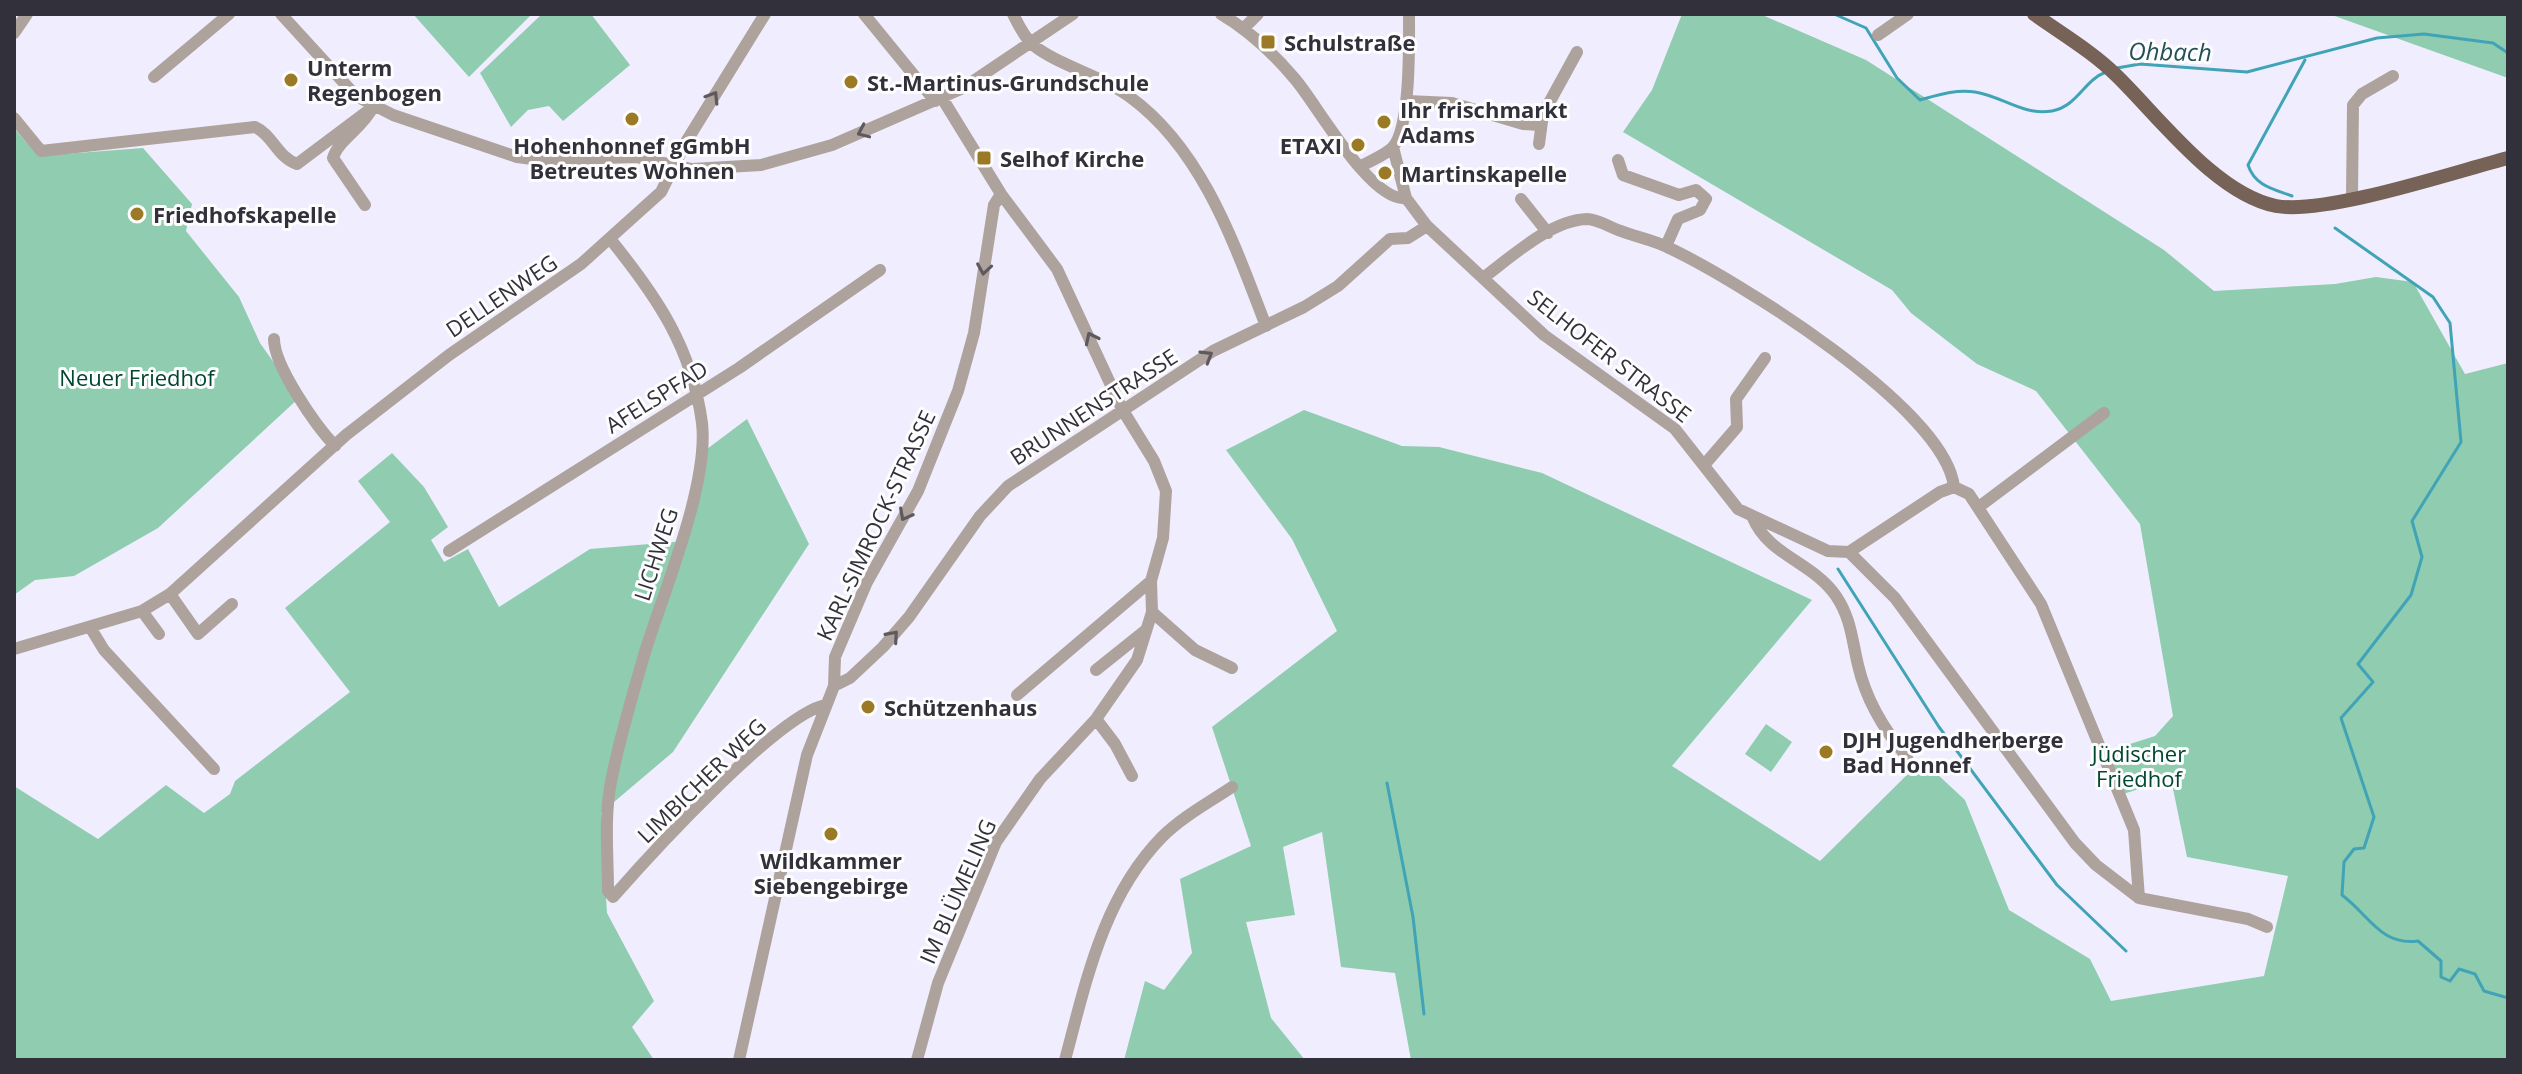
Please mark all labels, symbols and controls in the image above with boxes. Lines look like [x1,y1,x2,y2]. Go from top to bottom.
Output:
place label: Schulstraße [1284,27,1415,57]
marker: Schulstraße [1259,33,1277,51]
water label: Ohbach [2128,34,2212,68]
place label: Unterm Regenbogen [307,52,442,107]
place label: St.-Martinus-Grundschule [867,67,1149,97]
marker: Unterm Regenbogen [282,71,300,89]
marker: St.-Martinus-Grundschule [842,73,860,91]
one-way arrow [704,91,719,105]
place label: Ihr frischmarkt Adams [1400,94,1567,149]
marker: Hohenhonnef gGmbH Betreutes Wohnen [623,110,641,128]
marker: Ihr frischmarkt Adams [1375,113,1393,131]
one-way arrow [857,122,871,138]
place label: Hohenhonnef gGmbH Betreutes Wohnen [513,130,751,185]
place label: ETAXI [1280,130,1342,160]
marker: ETAXI [1349,136,1367,154]
place label: Selhof Kirche [1000,143,1144,173]
marker: Selhof Kirche [975,149,993,167]
place label: Martinskapelle [1401,158,1567,188]
marker: Martinskapelle [1376,164,1394,182]
place label: Friedhofskapelle [153,199,337,229]
marker: Friedhofskapelle [128,205,146,223]
street label: DELLENWEG [439,247,563,343]
one-way arrow [976,262,993,276]
street label: SELHOFER STRASSE [1522,282,1698,428]
one-way arrow [1085,331,1101,346]
street label: BRUNNENSTRASSE [1004,341,1182,471]
one-way arrow [1198,350,1213,365]
street label: AFELSPFAD [599,353,713,439]
park label: Neuer Friedhof [59,362,216,392]
street label: KARL-SIMROCK-STRASSE [808,405,942,645]
street label: LICHWEG [626,504,684,604]
one-way arrow [899,506,915,521]
one-way arrow [883,631,897,646]
place label: Schützenhaus [884,692,1037,722]
marker: Schützenhaus [859,698,877,716]
street label: LIMBICHER WEG [630,711,772,849]
place label: DJH Jugendherberge Bad Honnef [1842,724,2063,779]
park label: Jüdischer Friedhof [2090,738,2186,793]
marker: DJH Jugendherberge Bad Honnef [1817,743,1835,761]
street label: IM BLÜMELING [912,814,1002,968]
marker: Wildkammer Siebengebirge [822,825,840,843]
place label: Wildkammer Siebengebirge [754,845,908,900]

